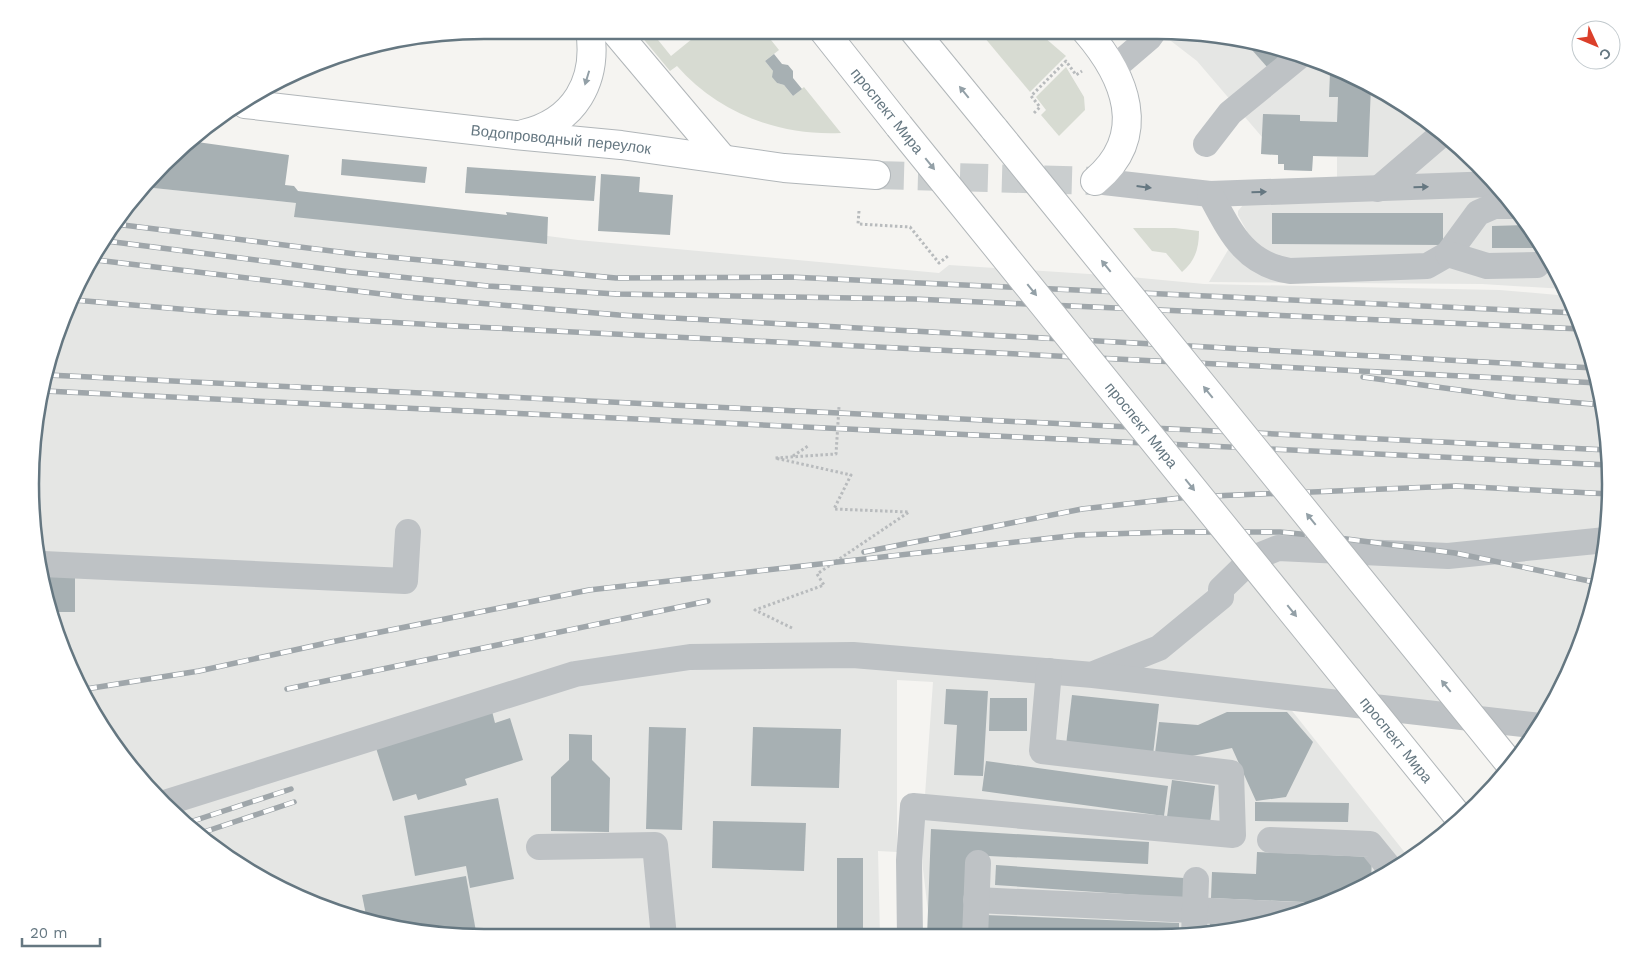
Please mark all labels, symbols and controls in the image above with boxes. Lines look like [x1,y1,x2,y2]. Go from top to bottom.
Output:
north arrow [1571,20,1621,70]
text: С [1596,45,1615,63]
street label: проспект Мира [847,65,927,158]
one-way arrow [583,71,590,86]
one-way arrow [959,86,970,99]
street label: Водопроводный переулок [470,121,653,158]
one-way arrow [925,157,936,170]
one-way arrow [1136,183,1152,191]
one-way arrow [1414,183,1430,191]
one-way arrow [1251,188,1267,196]
one-way arrow [1100,260,1111,273]
one-way arrow [1027,284,1038,297]
street label: проспект Мира [1101,379,1182,472]
one-way arrow [1203,386,1214,399]
one-way arrow [1184,478,1195,491]
one-way arrow [1305,512,1316,525]
one-way arrow [1287,604,1298,617]
one-way arrow [1441,679,1452,692]
street label: проспект Мира [1356,693,1437,787]
scale bar [22,916,100,948]
text: 20 m [30,924,68,942]

